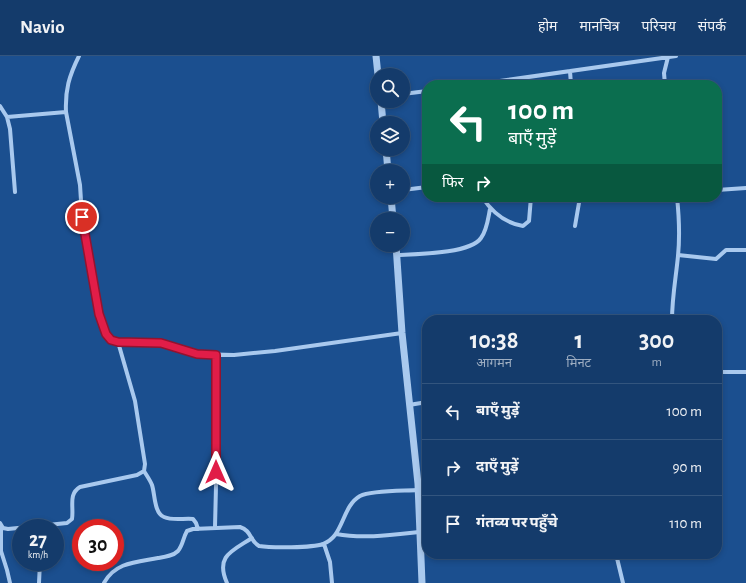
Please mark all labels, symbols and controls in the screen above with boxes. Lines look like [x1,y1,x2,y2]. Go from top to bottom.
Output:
text: Navio [20,18,65,37]
text: होम [538,20,557,34]
text: मानचित्र [579,20,620,34]
text: परिचय [642,20,676,34]
text: संपर्क [698,20,726,34]
map controls [370,68,410,252]
button: search [370,68,410,108]
icon: left [442,96,494,148]
text: 100 m [508,97,574,125]
button: layers [370,116,410,156]
text: बाएँ मुड़ें [508,130,556,148]
button: + [370,164,410,204]
icon: right [472,172,494,194]
text: फिर [442,175,464,190]
pin [65,200,99,234]
icon: arrive [71,206,93,228]
button: − [370,212,410,252]
text: 10:38 [470,329,519,353]
text: 1 [574,329,583,353]
text: 300 [639,329,674,353]
text: m [651,356,662,369]
text: आगमन [476,357,512,370]
text: मिनट [566,357,591,370]
icon: left [442,401,464,423]
text: बाएँ मुड़ें [476,403,519,418]
text: 100 m [667,404,702,419]
position arrow [195,451,237,493]
icon: right [442,457,464,479]
text: दाएँ मुड़ें [476,459,519,474]
text: 90 m [673,460,702,475]
icon: arrive [442,513,464,535]
text: गंतव्य पर पहुँचे [476,515,558,530]
text: 110 m [669,516,702,531]
speed limit sign: 30 [72,519,124,571]
text: 27 [29,530,47,550]
text: km/h [28,550,48,560]

